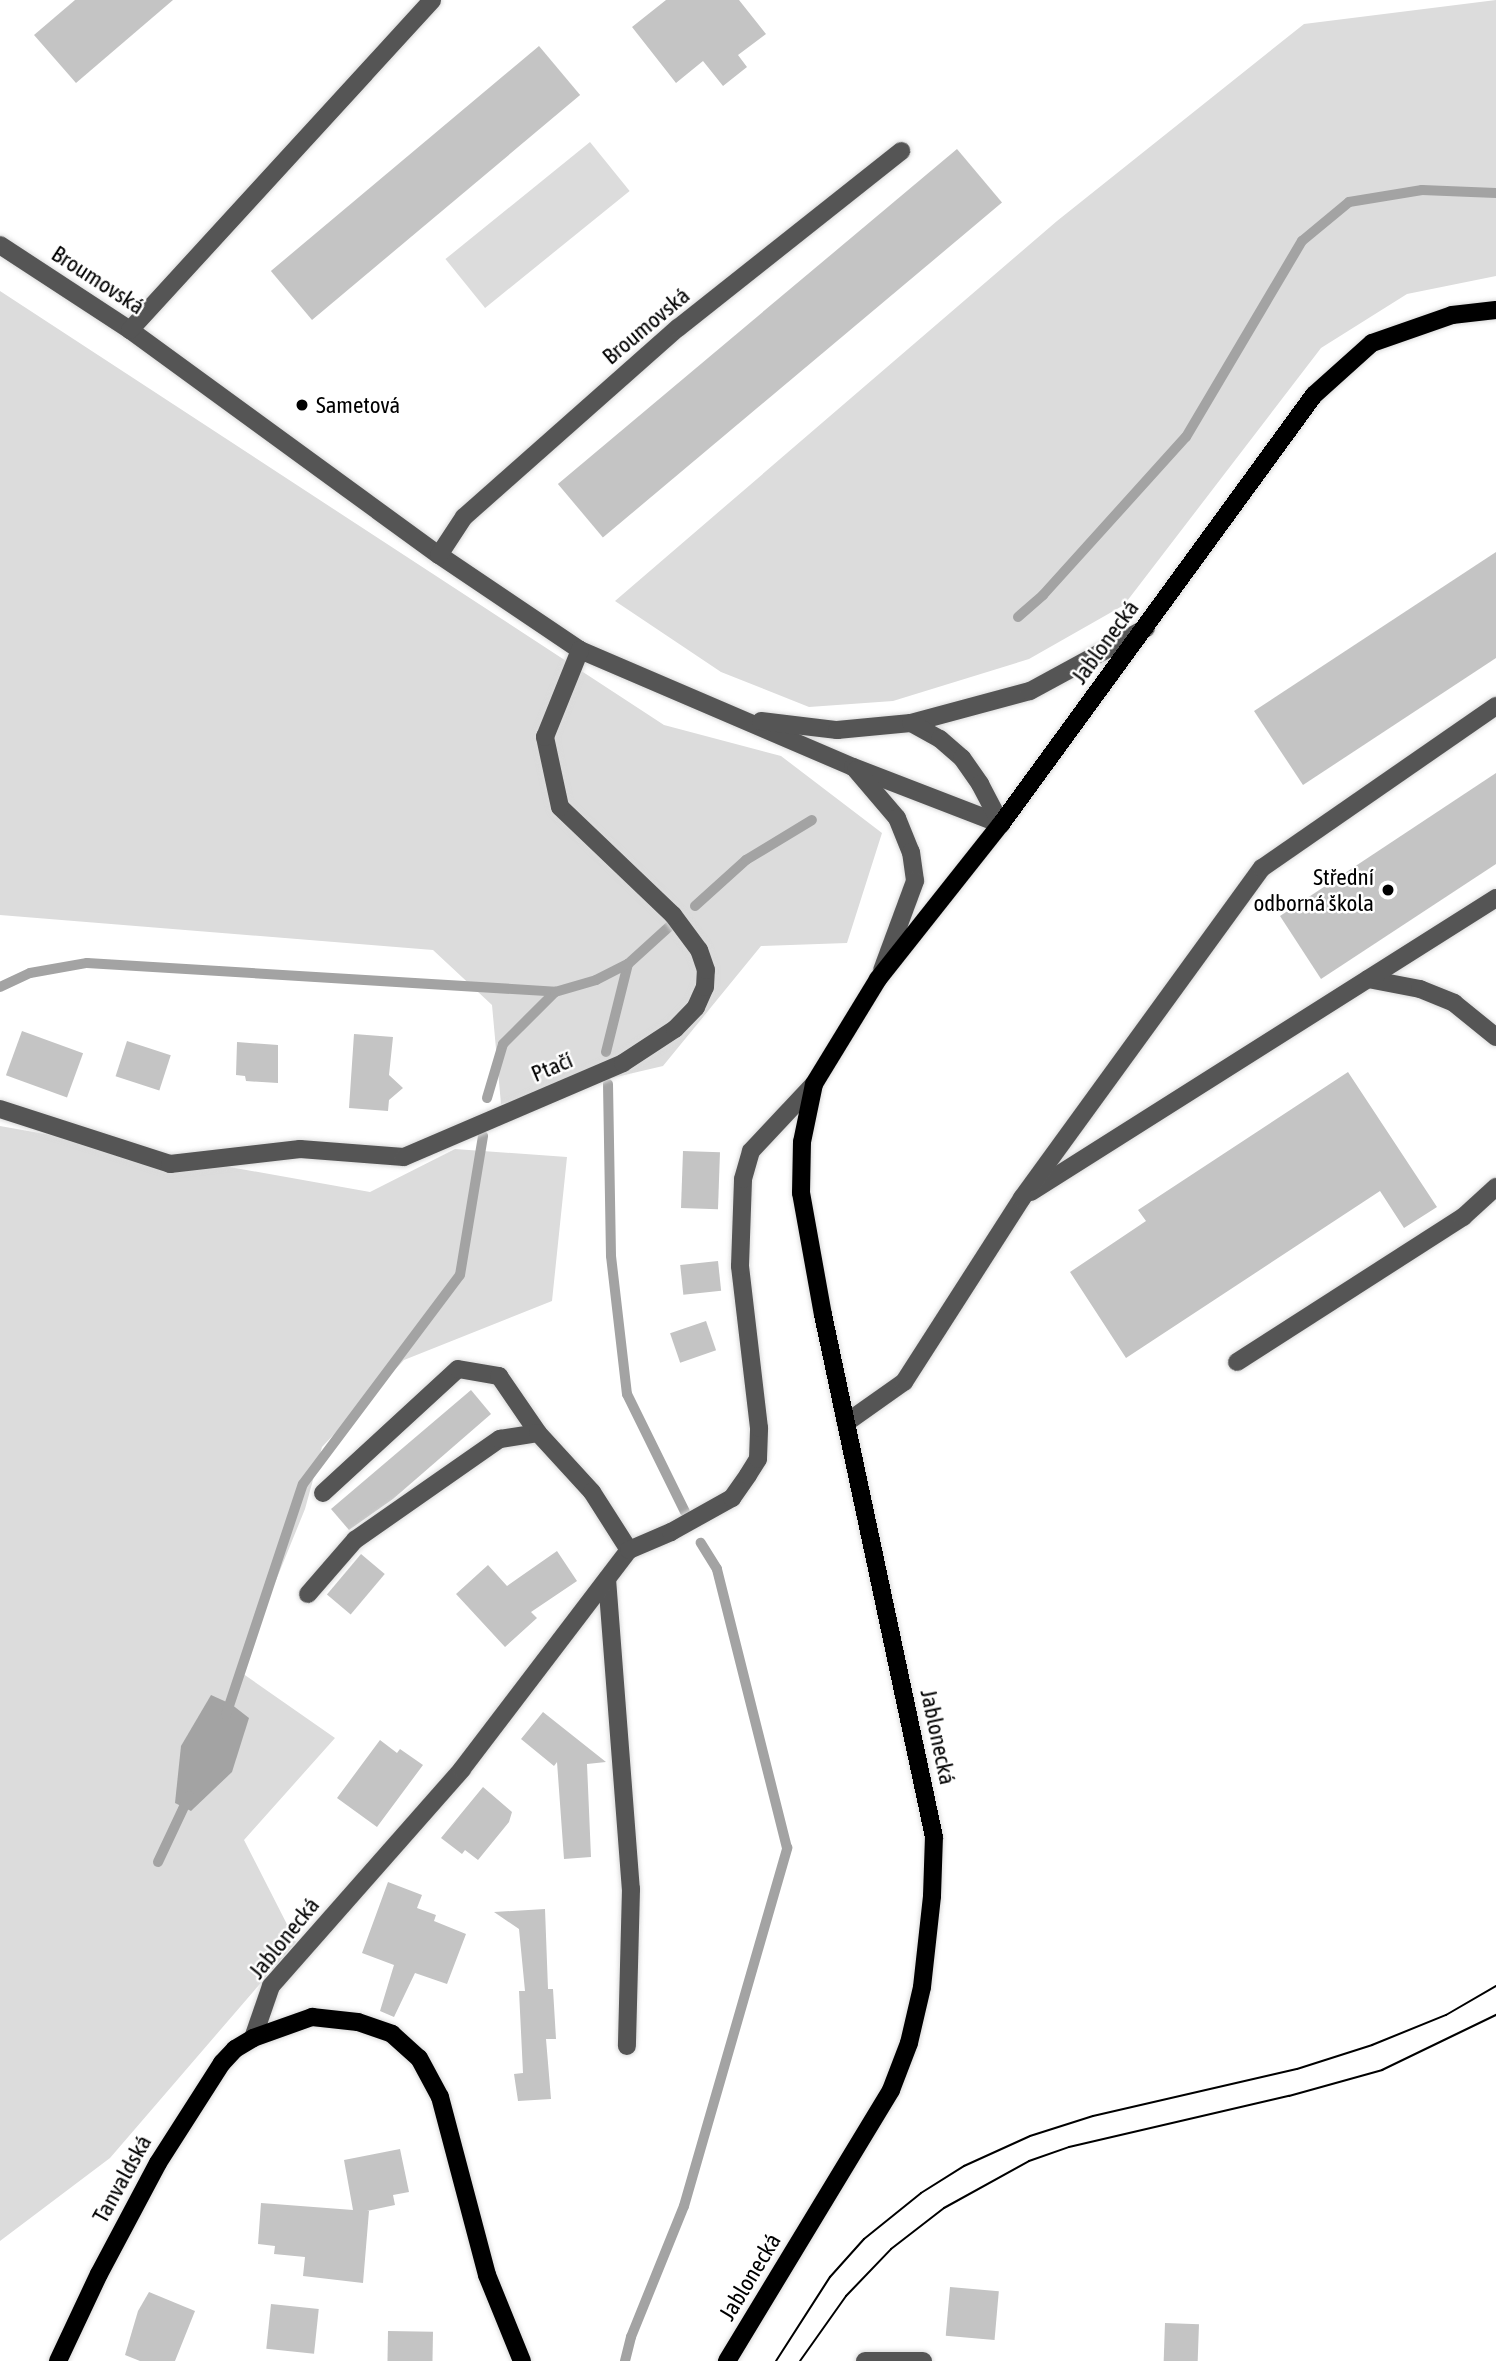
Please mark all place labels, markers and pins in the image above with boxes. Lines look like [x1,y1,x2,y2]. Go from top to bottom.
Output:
place label: Sametová [316,391,400,419]
marker: Sametová [294,397,310,413]
place label: Střední odborná škola [1253,863,1374,917]
marker: Střední odborná škola [1380,882,1396,898]

